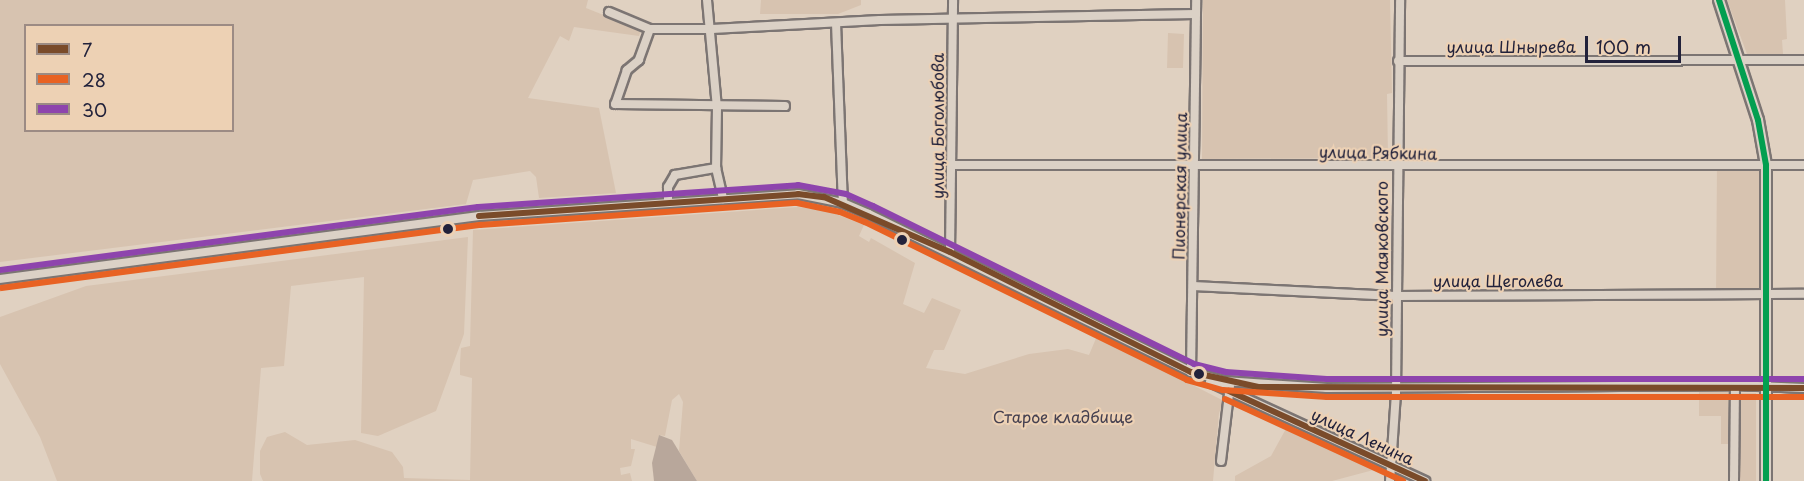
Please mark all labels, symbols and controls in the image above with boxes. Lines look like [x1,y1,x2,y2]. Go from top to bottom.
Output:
legend [24,24,234,132]
scale bar [1588,24,1684,62]
text: 100 m [1596,33,1651,60]
text: 7 [82,36,92,63]
street label: улица Шнырева [1446,36,1576,56]
street label: улица Боголюбова [927,52,947,200]
text: 28 [82,66,106,93]
text: 30 [82,96,107,123]
street label: Пионерская улица [1168,112,1190,260]
street label: улица Рябкина [1319,141,1437,163]
street label: улица Маяковского [1371,181,1391,337]
unlabelled marker [442,223,454,235]
unlabelled marker [896,234,908,246]
street label: улица Щеголева [1433,270,1563,290]
unlabelled marker [1193,368,1205,380]
street label: улица Ленина [1308,404,1418,468]
park label: Старое кладбище [992,406,1134,426]

